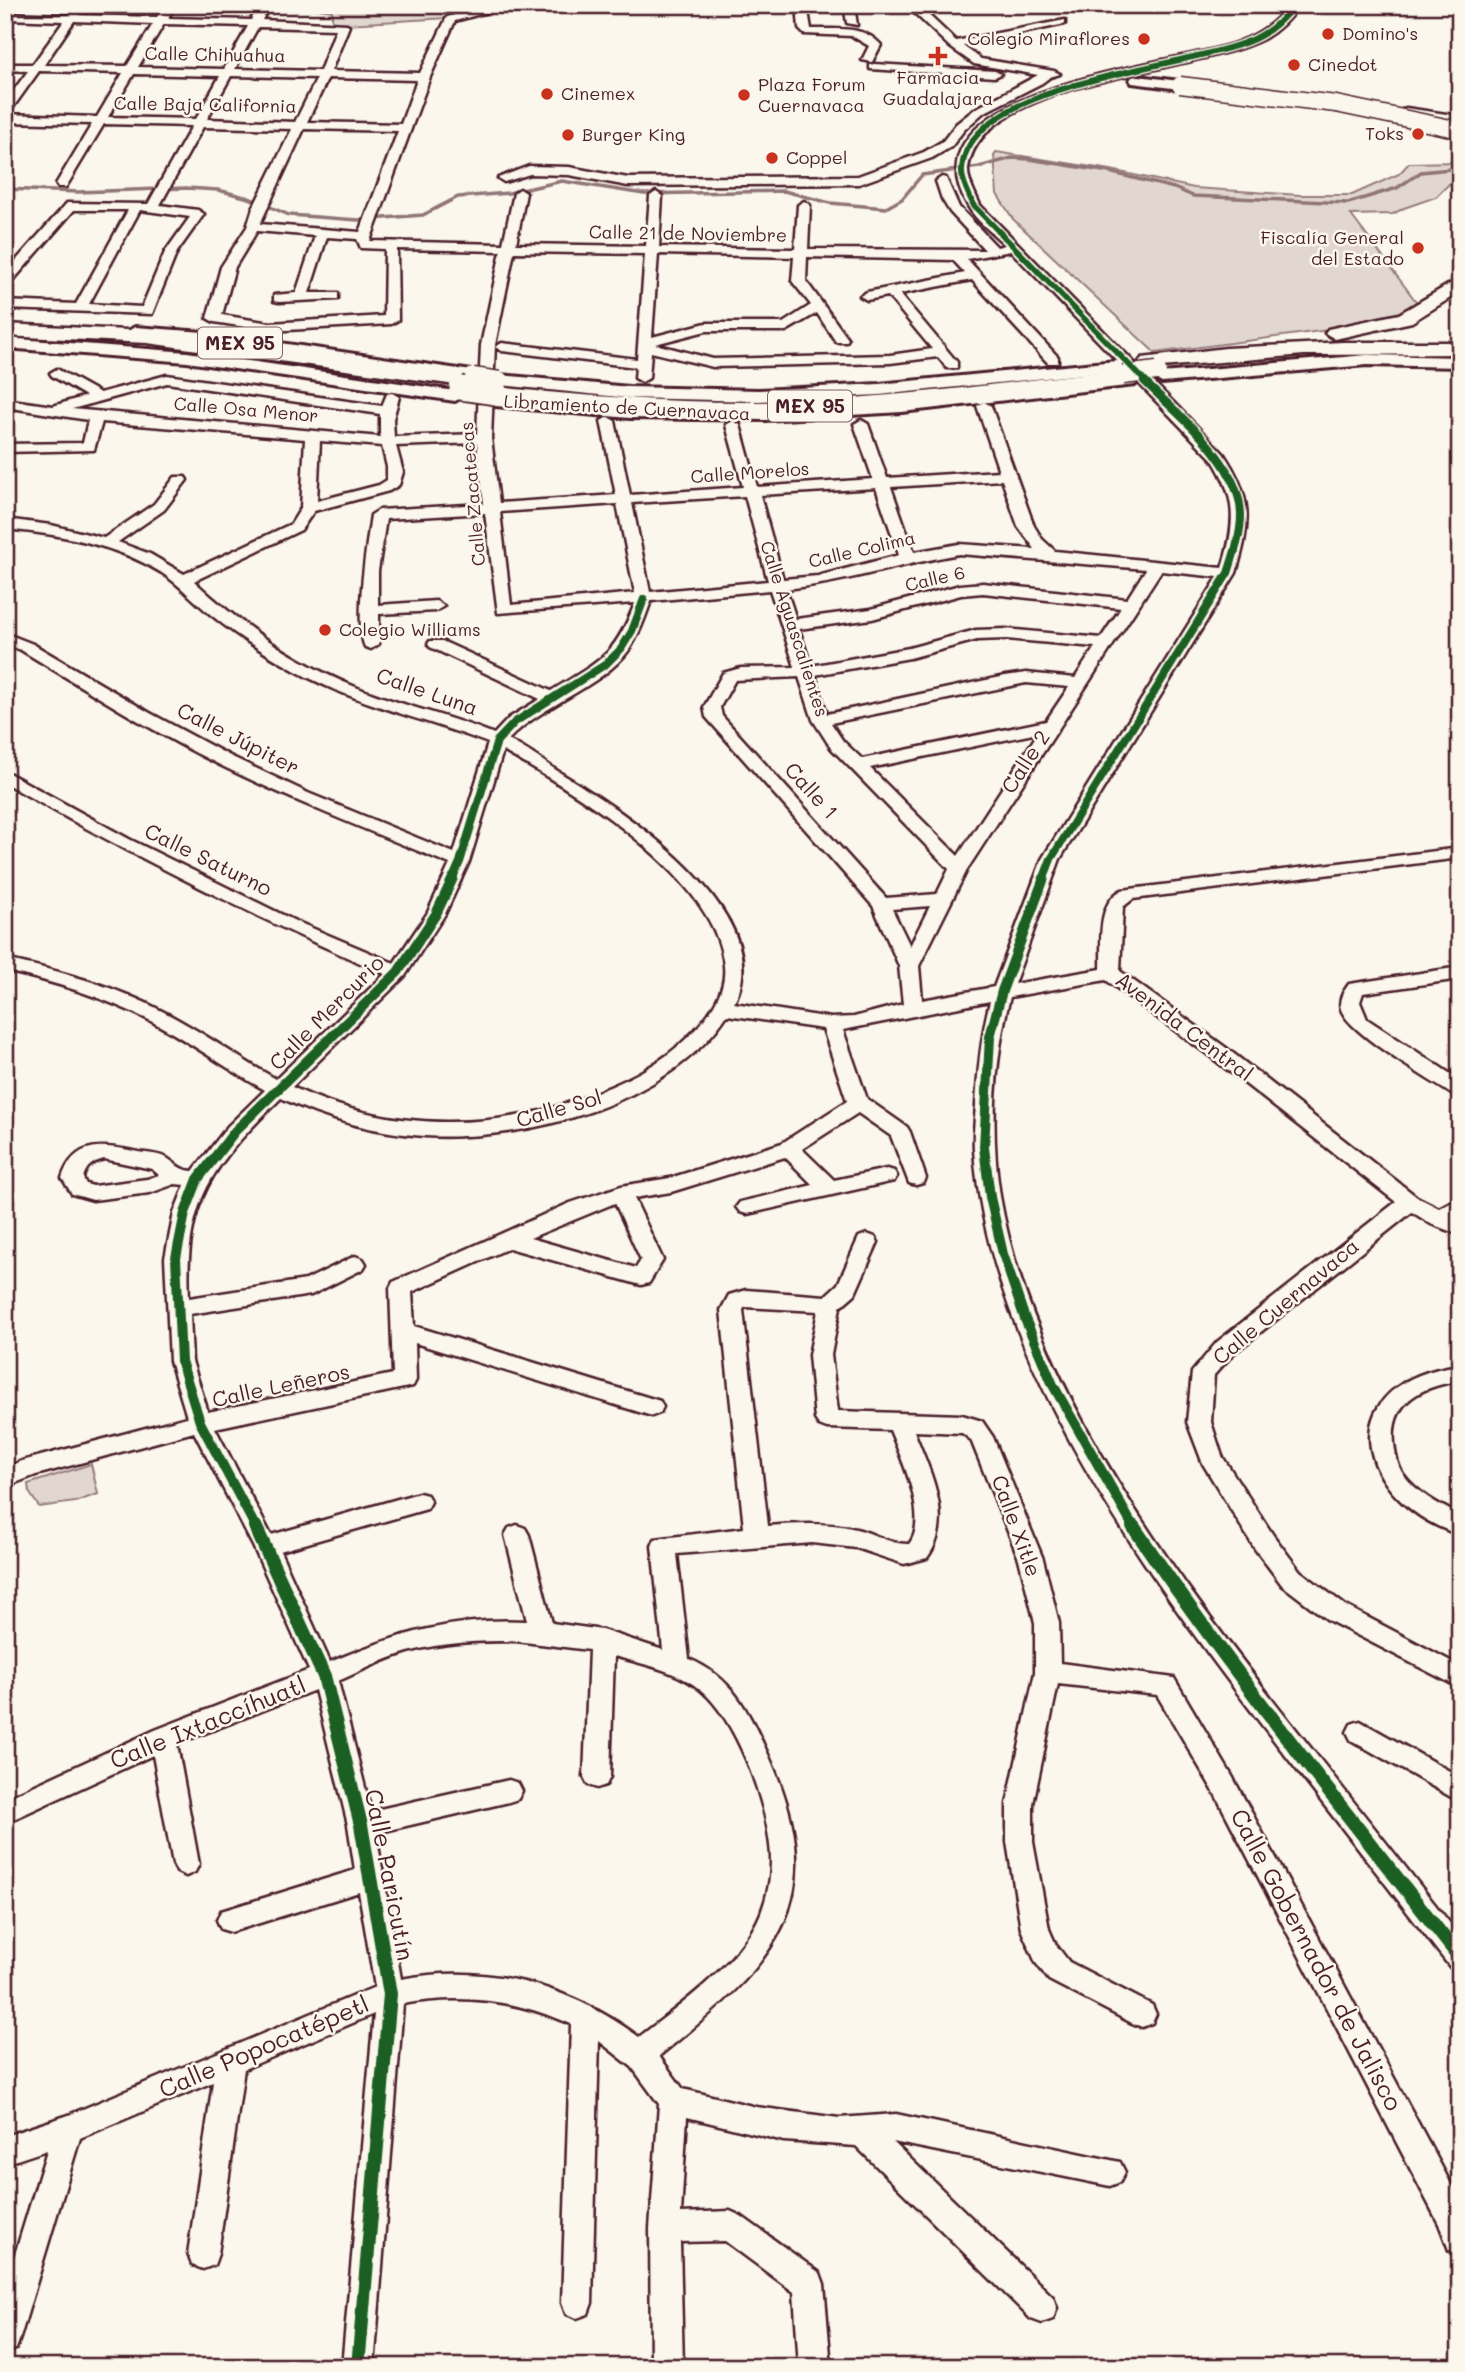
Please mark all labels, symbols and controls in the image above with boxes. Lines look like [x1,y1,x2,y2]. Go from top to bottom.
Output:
place label: Domino's [1342,21,1418,45]
place label: Colegio Miraflores [967,26,1130,50]
marker: Domino's [1320,26,1336,42]
marker: Colegio Miraflores [1136,31,1152,47]
street label: Calle Chihuahua [144,41,286,67]
marker: Farmacia Guadalajara [930,48,946,64]
place label: Cinedot [1308,52,1377,76]
marker: Cinedot [1286,57,1302,73]
place label: Farmacia Guadalajara [883,65,993,110]
place label: Plaza Forum Cuernavaca [758,72,866,117]
place label: Cinemex [561,81,635,105]
marker: Cinemex [539,86,555,102]
marker: Plaza Forum Cuernavaca [736,87,752,103]
street label: Calle Baja California [113,90,297,118]
place label: Toks [1365,121,1404,145]
place label: Burger King [582,122,685,146]
marker: Toks [1410,126,1426,142]
marker: Burger King [560,127,576,143]
place label: Coppel [786,145,847,169]
marker: Coppel [764,150,780,166]
street label: Calle 21 de Noviembre [589,219,787,247]
place label: Fiscalía General del Estado [1260,225,1404,270]
marker: Fiscalía General del Estado [1410,240,1426,256]
road number: MEX 95 [198,328,282,358]
street label: Libramiento de Cuernavaca [503,389,751,425]
road number: MEX 95 [768,390,852,422]
street label: Calle Osa Menor [173,391,319,427]
street label: Calle Zacatecas [454,421,490,567]
street label: Calle Morelos [690,456,810,488]
street label: Calle Colima [806,525,918,573]
street label: Calle Aguascalientes [755,538,835,720]
street label: Calle 6 [902,559,967,597]
place label: Colegio Williams [339,617,481,641]
marker: Colegio Williams [317,622,333,638]
street label: Calle Luna [373,661,482,721]
street label: Calle Júpiter [173,695,304,780]
street label: Calle 2 [994,724,1055,798]
street label: Calle 1 [779,756,845,824]
street label: Calle Saturno [140,816,277,901]
street label: Calle Mercurio [263,949,389,1075]
street label: Avenida Central [1111,965,1259,1086]
street label: Calle Sol [513,1082,605,1133]
street label: Calle Cuernavaca [1206,1232,1364,1370]
street label: Calle Leñeros [209,1357,352,1412]
street label: Calle Xitle [987,1471,1048,1580]
street label: Calle Ixtaccíhuatl [105,1668,310,1775]
street label: Calle Paricutín [359,1786,422,1963]
street label: Calle Gobernador de Jalisco [1224,1803,1410,2116]
street label: Calle Popocatépetl [154,1987,373,2104]

